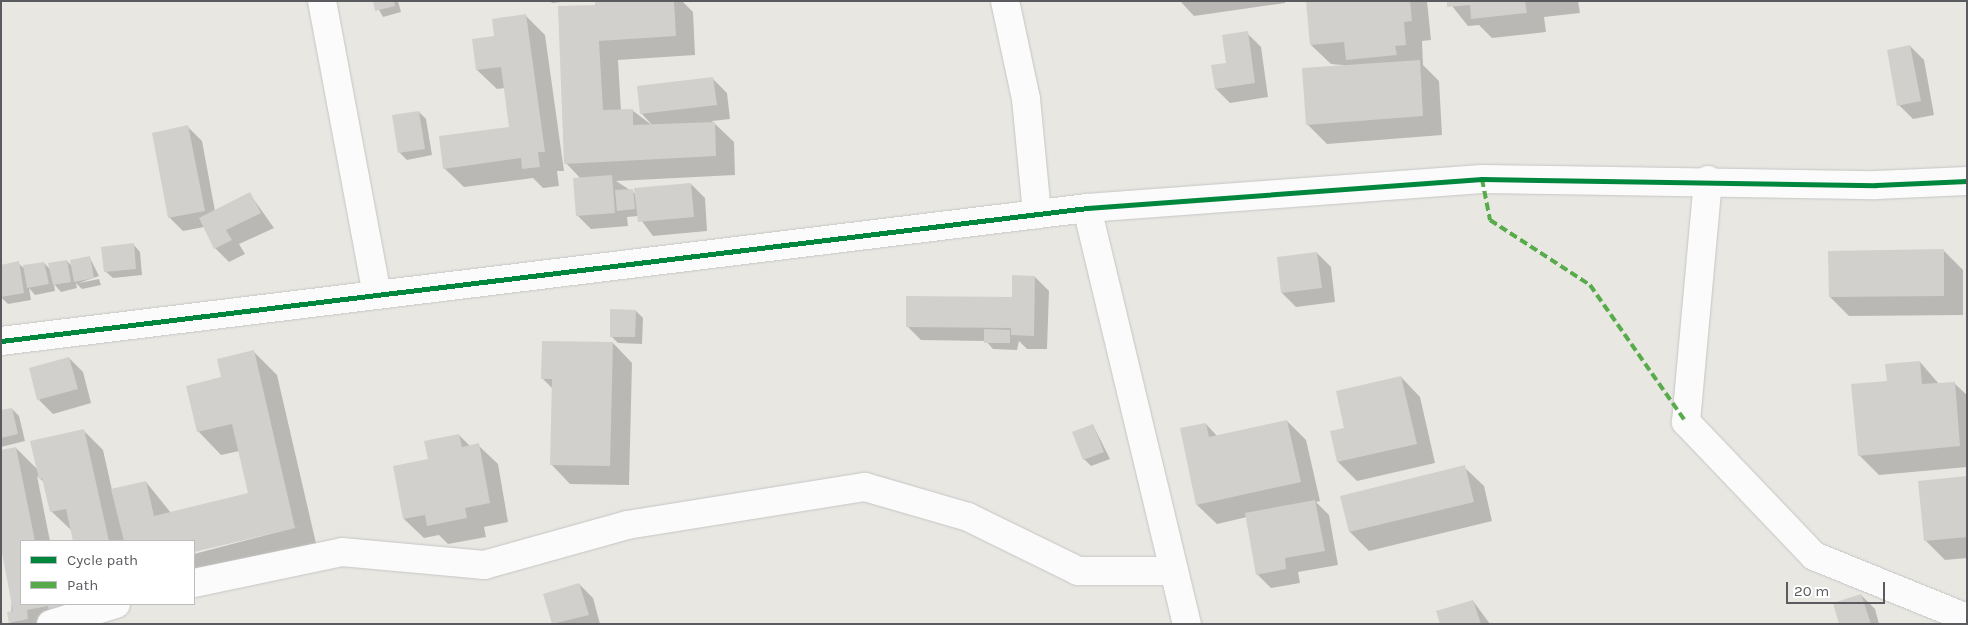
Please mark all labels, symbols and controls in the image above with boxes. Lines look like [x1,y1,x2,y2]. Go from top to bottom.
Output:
legend [20,540,195,605]
text: Cycle path [67,551,138,569]
scale bar [1788,572,1887,604]
text: Path [67,576,98,594]
text: 20 m [1794,582,1829,600]

